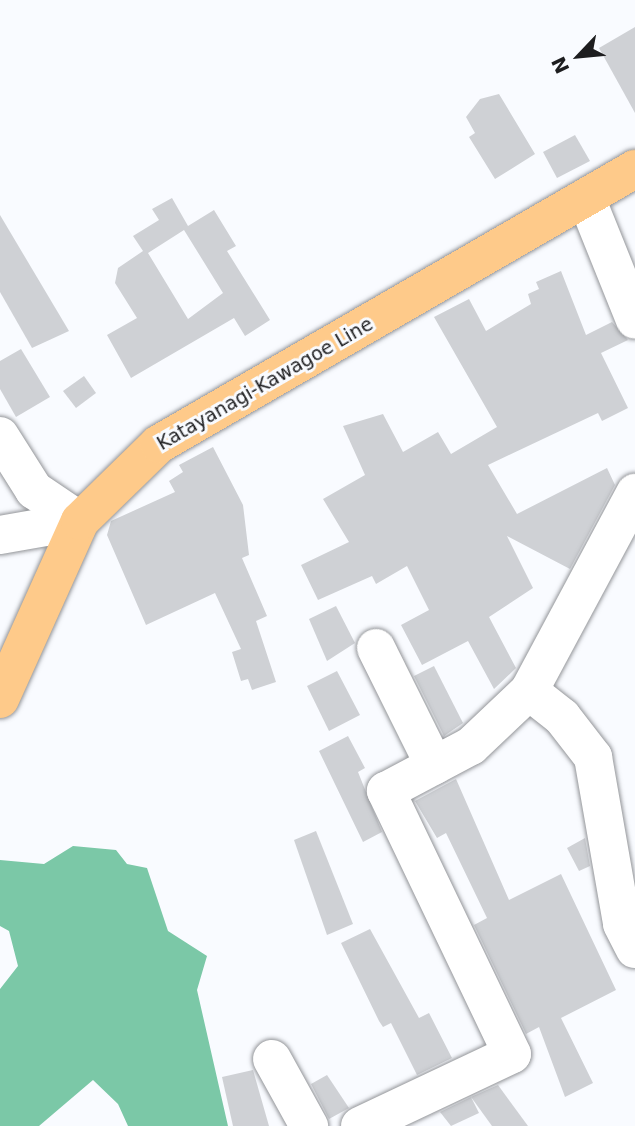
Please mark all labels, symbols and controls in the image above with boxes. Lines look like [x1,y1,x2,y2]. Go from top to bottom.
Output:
north arrow [544,21,614,91]
text: N [547,53,573,77]
street label: Katayanagi-Kawagoe Line [153,313,377,455]

